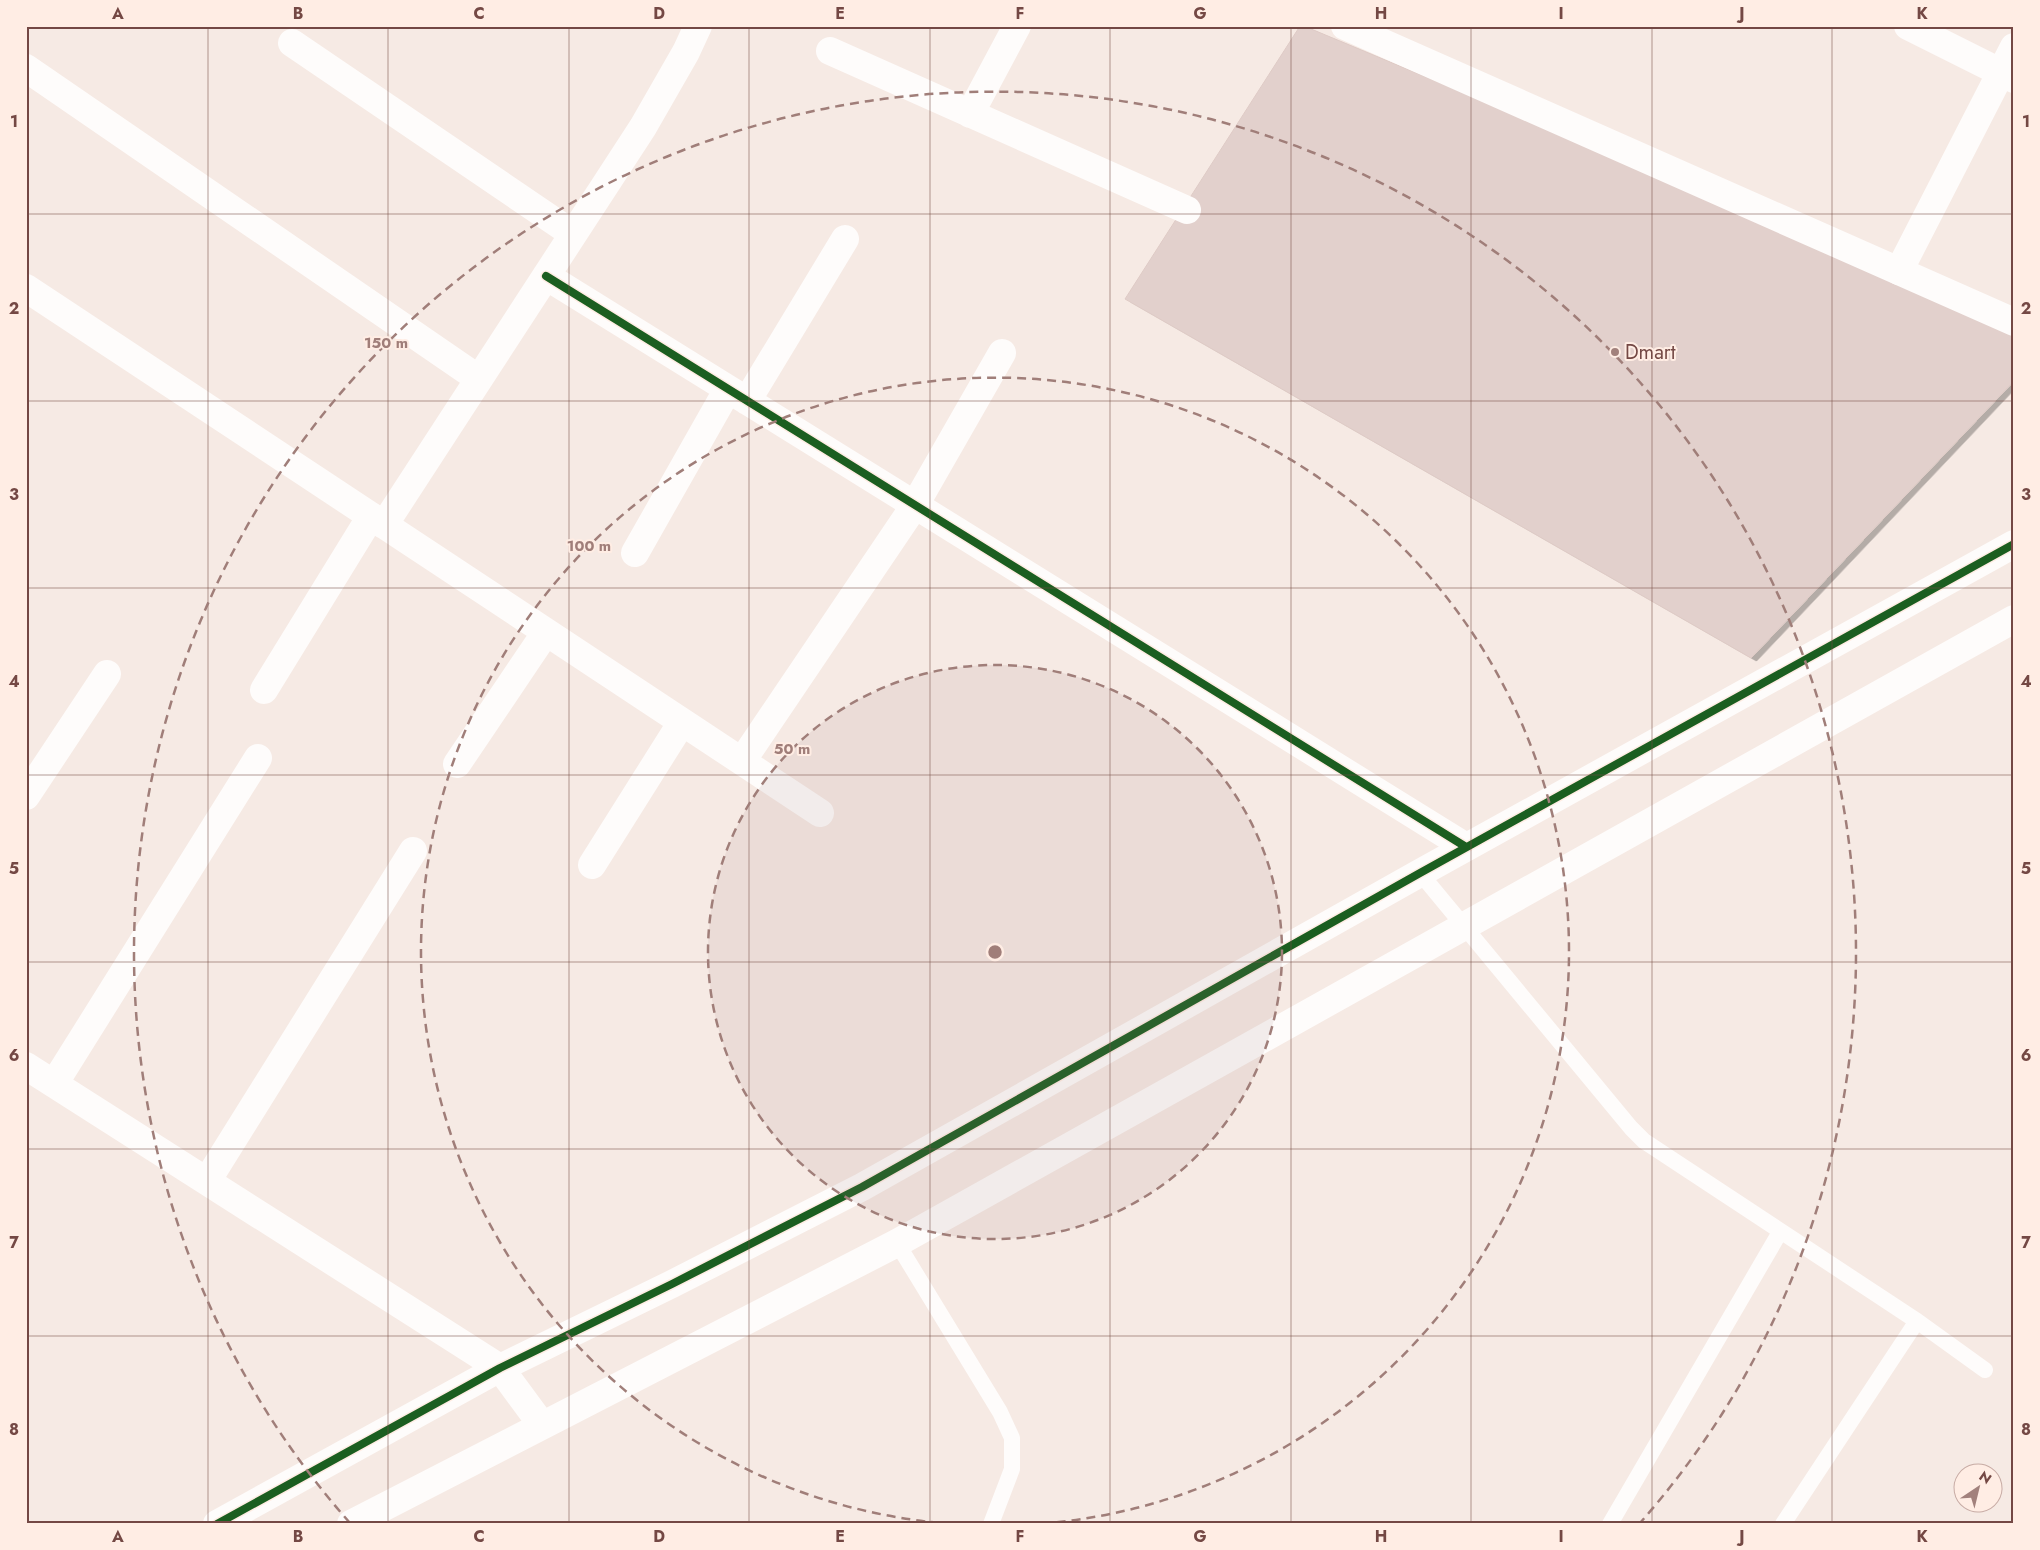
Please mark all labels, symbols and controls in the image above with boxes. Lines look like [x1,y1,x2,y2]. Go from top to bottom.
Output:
text: A [111,2,124,25]
text: B [293,2,303,25]
text: C [473,2,485,25]
text: D [653,2,665,25]
text: E [835,2,845,25]
text: F [1016,2,1024,25]
text: G [1193,2,1207,25]
text: H [1375,2,1387,25]
text: I [1558,2,1564,25]
text: J [1736,2,1745,25]
text: K [1916,2,1928,25]
text: 1 [10,110,18,133]
text: 1 [2022,110,2030,133]
text: 2 [9,297,19,320]
text: 2 [2021,297,2031,320]
text: 150 m [364,332,408,354]
place label: Dmart [1625,338,1676,367]
marker: Dmart [1609,346,1621,358]
text: 3 [9,483,19,506]
text: 3 [2021,483,2031,506]
text: 100 m [567,535,611,557]
text: 4 [8,670,20,693]
text: 4 [2020,670,2032,693]
text: 50 m [774,738,810,760]
text: 5 [9,857,19,880]
text: 5 [2021,857,2031,880]
centre of rings [986,943,1004,961]
text: 6 [9,1044,19,1067]
text: 6 [2021,1044,2031,1067]
text: 7 [9,1231,19,1254]
text: 7 [2021,1231,2031,1254]
text: 8 [9,1418,19,1441]
text: 8 [2021,1418,2031,1441]
north arrow [1952,1462,2002,1512]
text: N [1975,1466,1996,1489]
text: A [111,1525,124,1548]
text: B [293,1525,303,1548]
text: C [473,1525,485,1548]
text: D [653,1525,665,1548]
text: E [835,1525,845,1548]
text: F [1016,1525,1024,1548]
text: G [1193,1525,1207,1548]
text: H [1375,1525,1387,1548]
text: I [1558,1525,1564,1548]
text: J [1736,1525,1745,1548]
text: K [1916,1525,1928,1548]

